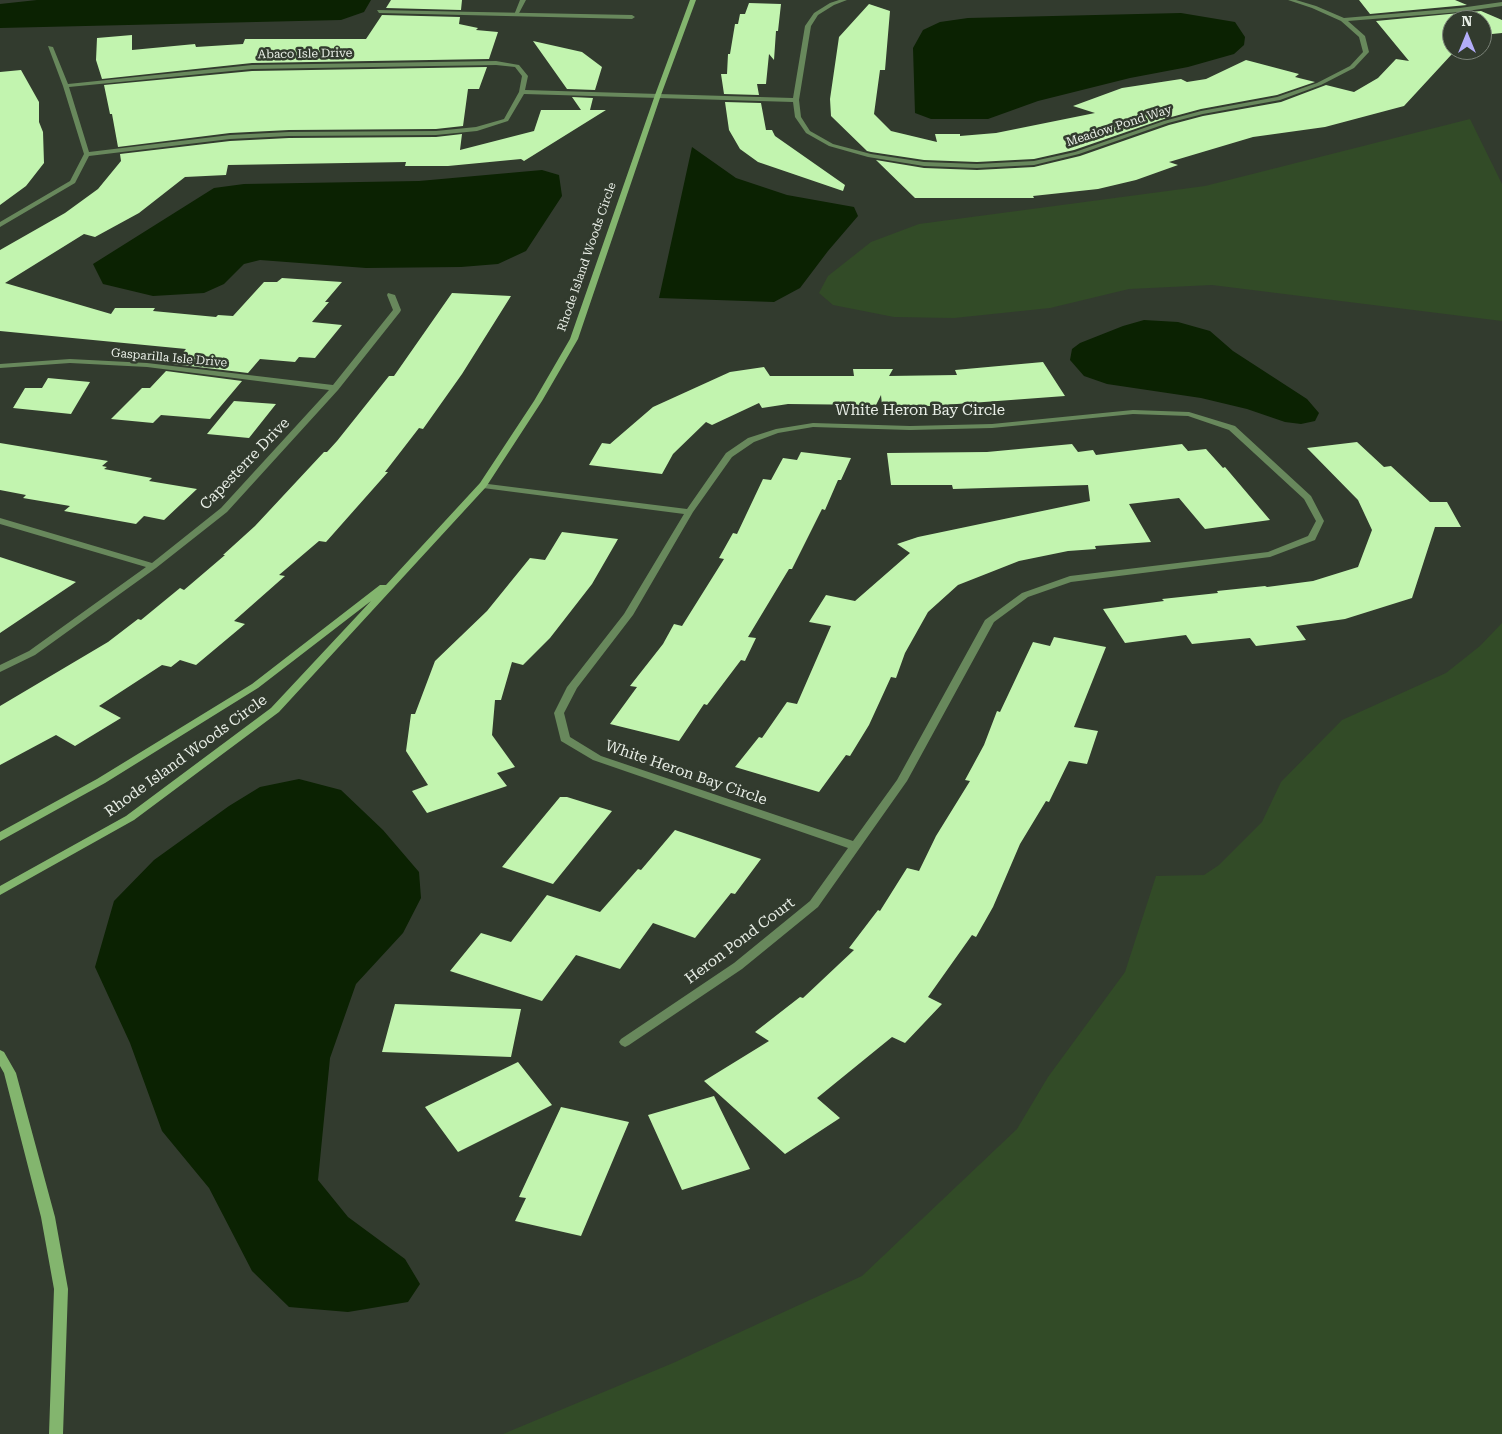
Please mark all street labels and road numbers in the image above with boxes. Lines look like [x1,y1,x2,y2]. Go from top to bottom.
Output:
street label: Abaco Isle Drive [258,46,352,62]
street label: Meadow Pond Way [1064,102,1174,150]
street label: Rhode Island Woods Circle [555,180,619,334]
street label: Gasparilla Isle Drive [110,346,228,370]
street label: White Heron Bay Circle [835,402,1005,420]
street label: Capesterre Drive [196,414,294,514]
street label: Rhode Island Woods Circle [101,691,271,821]
street label: White Heron Bay Circle [603,737,769,809]
street label: Heron Pond Court [682,894,798,988]

